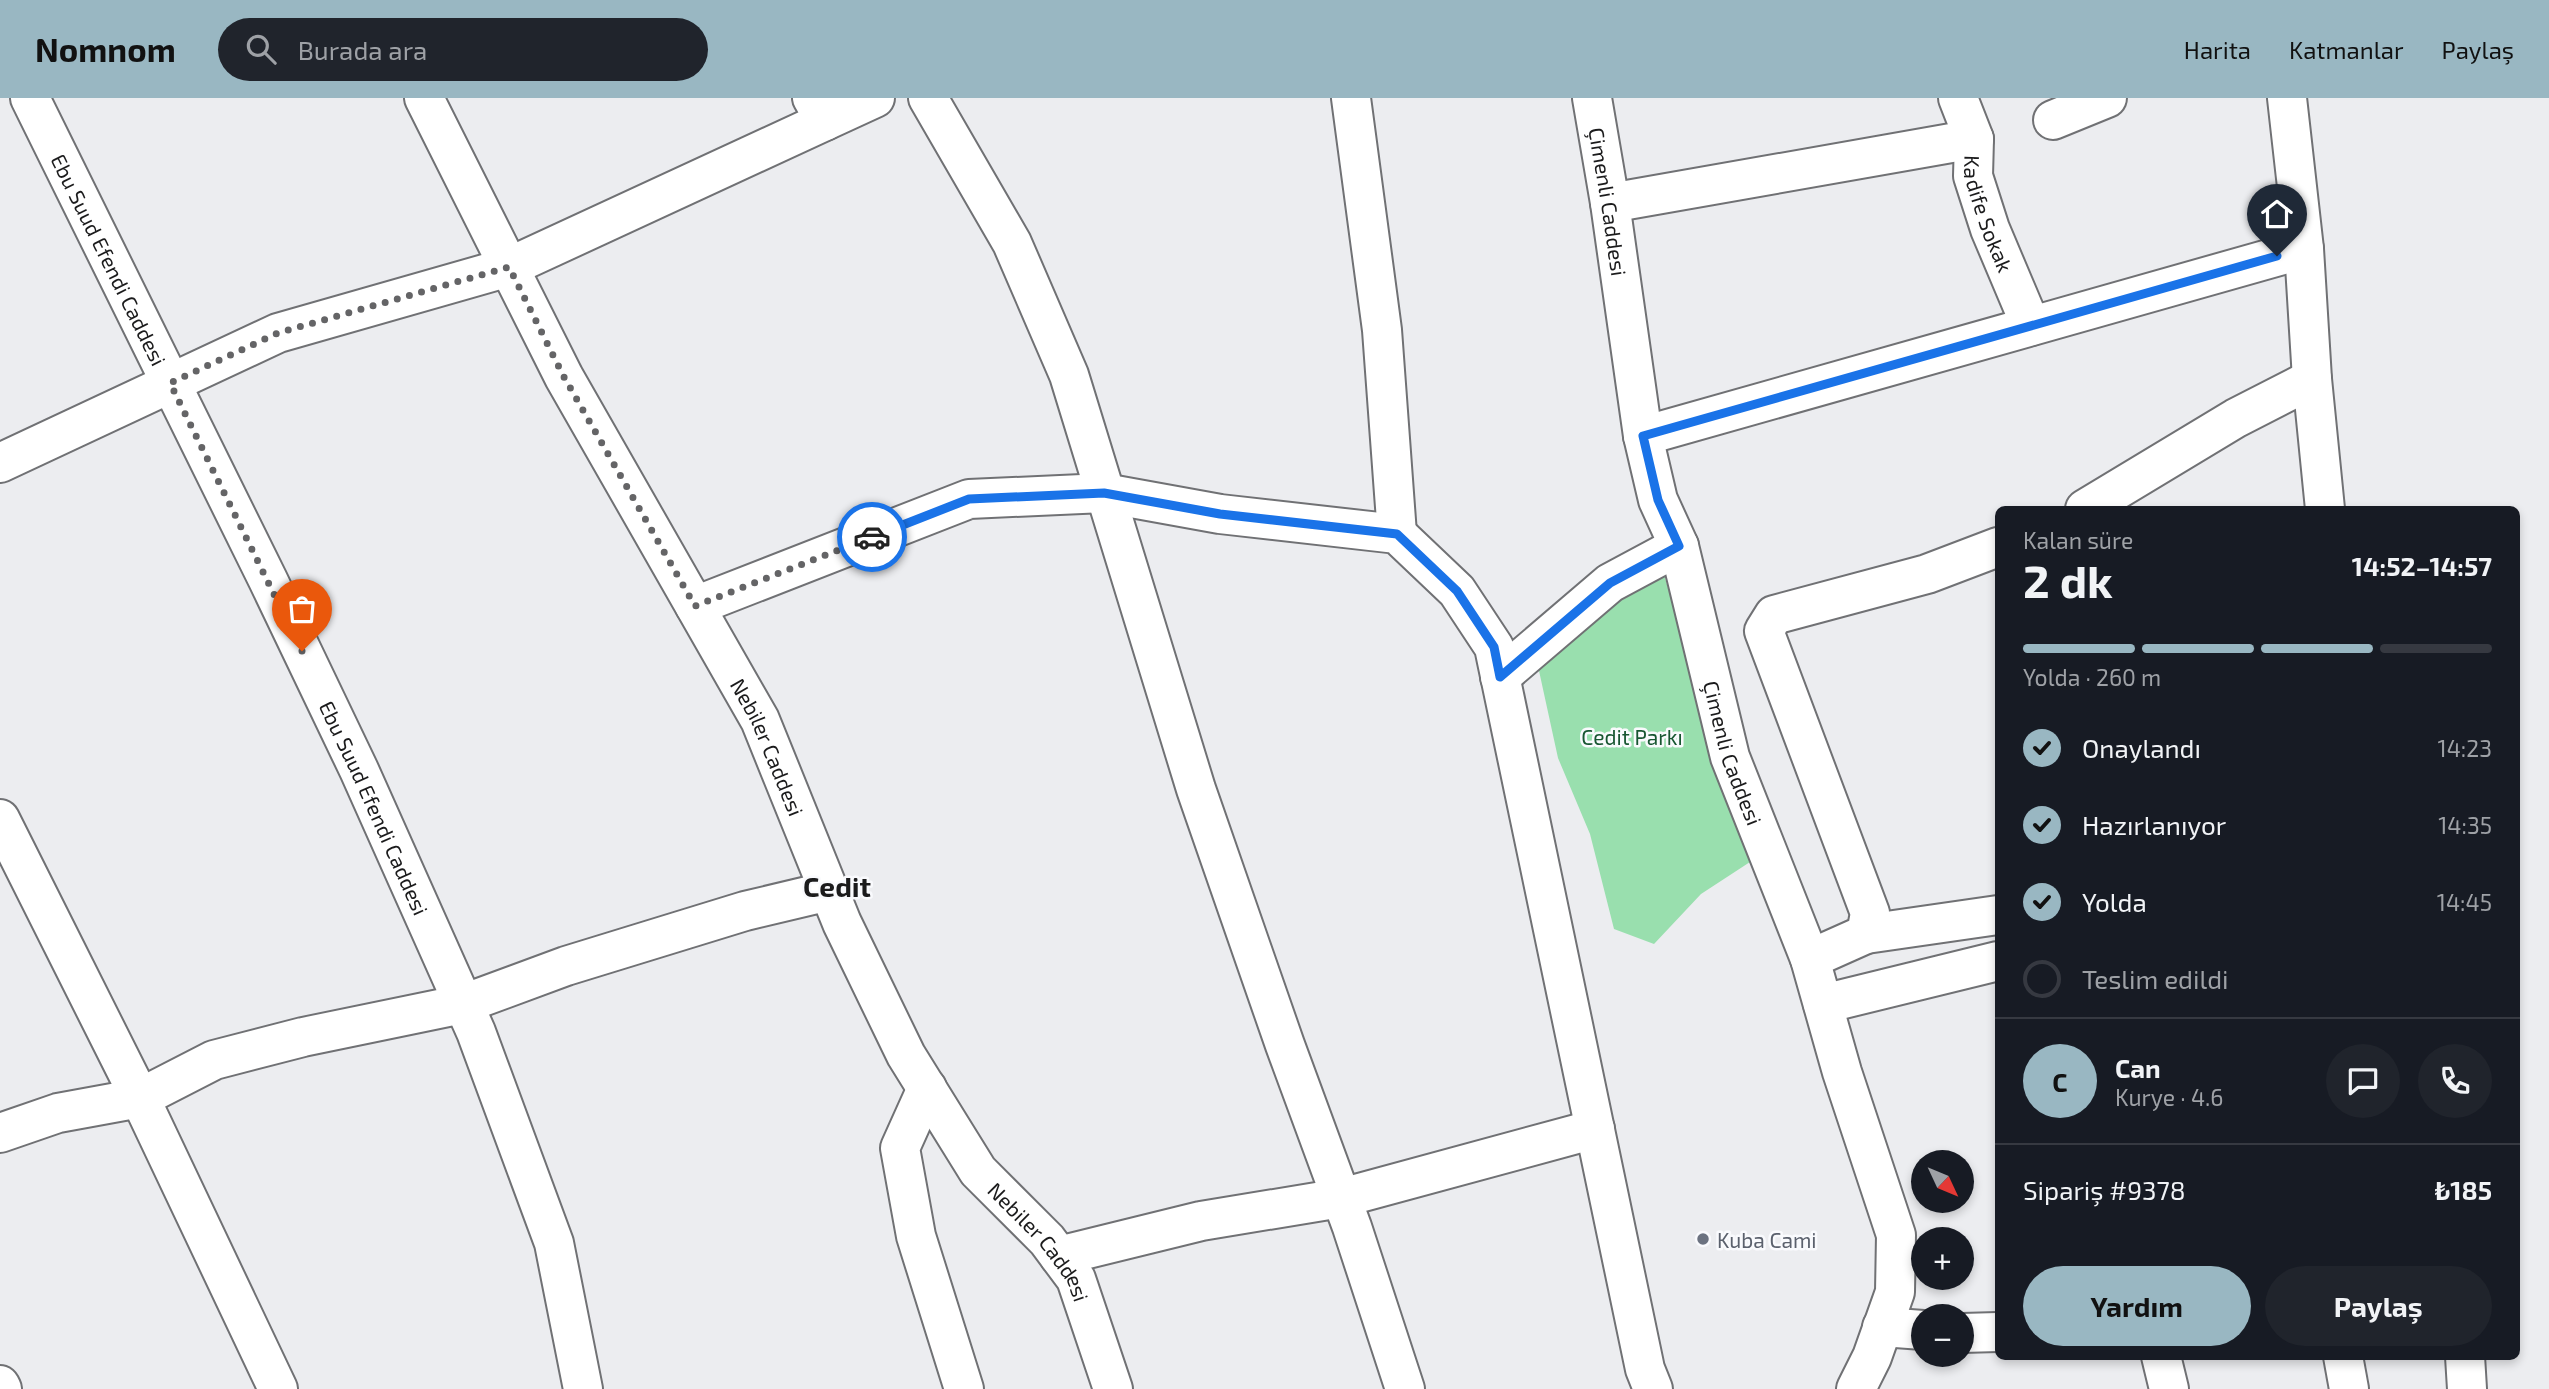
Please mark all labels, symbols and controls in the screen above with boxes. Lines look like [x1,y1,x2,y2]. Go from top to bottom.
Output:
search box [218,18,708,81]
text: Nomnom [35,29,176,69]
icon: search [242,30,280,68]
text: Burada ara [298,34,427,65]
text: Harita [2184,35,2251,64]
text: Katmanlar [2289,35,2404,64]
text: Paylaş [2442,35,2514,64]
street label: Çimenli Caddesi [1583,125,1633,278]
street label: Ebu Suud Efendi Caddesi [47,150,172,369]
street label: Kadife Sokak [1960,155,2019,276]
pin [2247,184,2307,256]
icon: home [2258,195,2296,233]
courier [837,502,907,572]
icon: car [853,518,891,556]
text: Kalan süre [2023,526,2133,554]
text: 14:52–14:57 [2352,550,2492,581]
text: 2 dk [2023,552,2113,607]
pin [272,579,332,651]
icon: bag [283,590,321,628]
text: Yolda · 260 m [2023,663,2161,691]
street label: Nebiler Caddesi [726,674,810,819]
street label: Çimenli Caddesi [1698,678,1768,828]
street label: Ebu Suud Efendi Caddesi [315,696,434,919]
park label: Cedit Parkı [1581,724,1683,749]
icon: check [2023,729,2061,767]
text: Onaylandı [2082,732,2201,763]
text: 14:23 [2438,734,2492,762]
icon: check [2023,806,2061,844]
text: Hazırlanıyor [2082,809,2226,840]
text: 14:35 [2438,811,2492,839]
district label: Cedit [803,869,871,903]
icon: check [2023,883,2061,921]
text: Yolda [2082,886,2147,917]
text: 14:45 [2437,888,2492,916]
text: Teslim edildi [2082,963,2229,994]
button: chat [2326,1044,2400,1118]
button: phone [2418,1044,2492,1118]
text: Can [2115,1052,2161,1083]
text: C [2052,1066,2068,1097]
text: Kurye · 4.6 [2115,1083,2223,1111]
north arrow [1911,1150,1974,1213]
map controls [1911,1150,1974,1367]
text: Sipariş #9378 [2023,1174,2186,1205]
text: ₺185 [2435,1174,2492,1205]
street label: Nebiler Caddesi [984,1177,1095,1304]
place label: Kuba Cami [1717,1227,1817,1252]
button: + [1911,1227,1974,1290]
marker: Kuba Cami [1695,1231,1711,1247]
button: Yardım [2023,1266,2251,1346]
button: Paylaş [2265,1266,2492,1346]
button: − [1911,1304,1974,1367]

